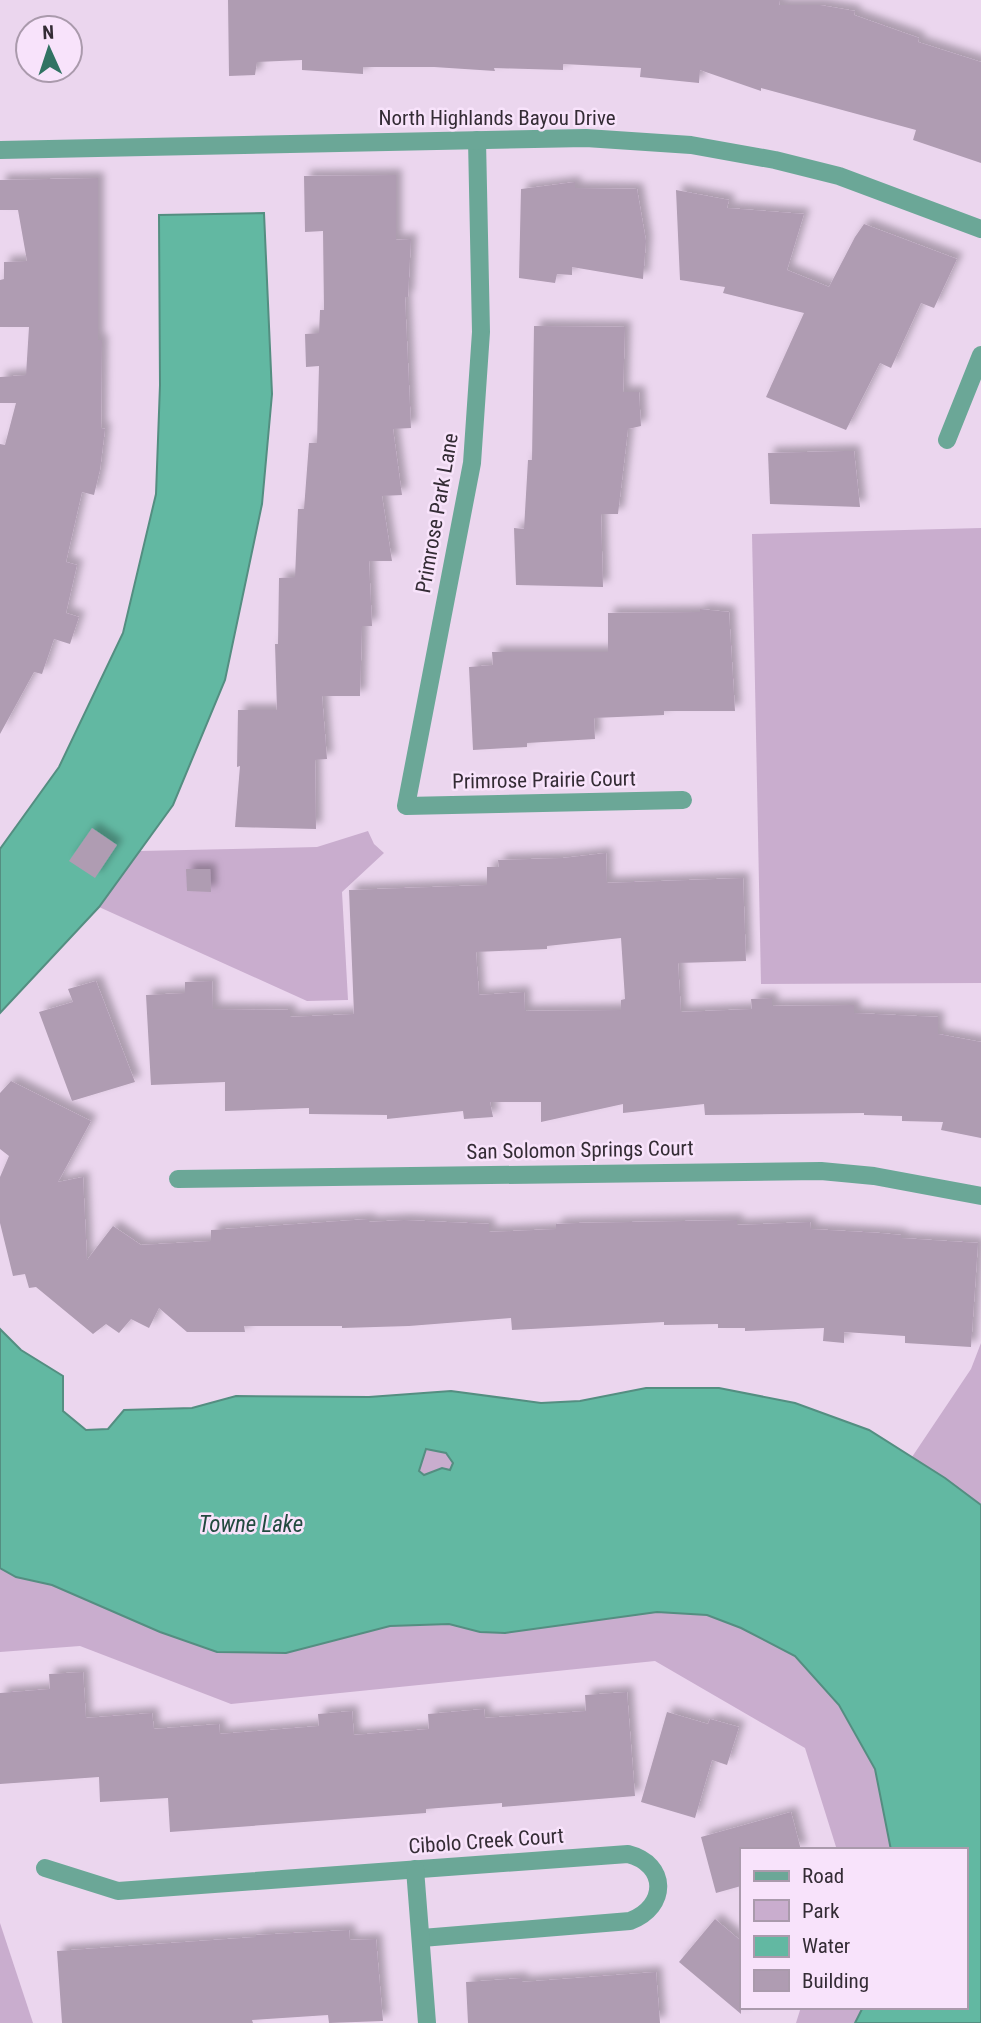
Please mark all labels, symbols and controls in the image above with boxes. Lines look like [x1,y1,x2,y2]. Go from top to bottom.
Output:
north arrow [14,14,84,84]
text: N [42,21,55,44]
street label: North Highlands Bayou Drive [378,106,616,130]
street label: Primrose Park Lane [411,431,463,595]
street label: Primrose Prairie Court [452,766,636,794]
street label: San Solomon Springs Court [466,1136,694,1164]
water label: Towne Lake [199,1511,303,1538]
street label: Cibolo Creek Court [408,1824,564,1858]
legend [740,1848,967,2009]
text: Road [802,1864,844,1888]
text: Park [802,1899,840,1923]
text: Water [802,1934,850,1958]
text: Building [802,1969,869,1993]

